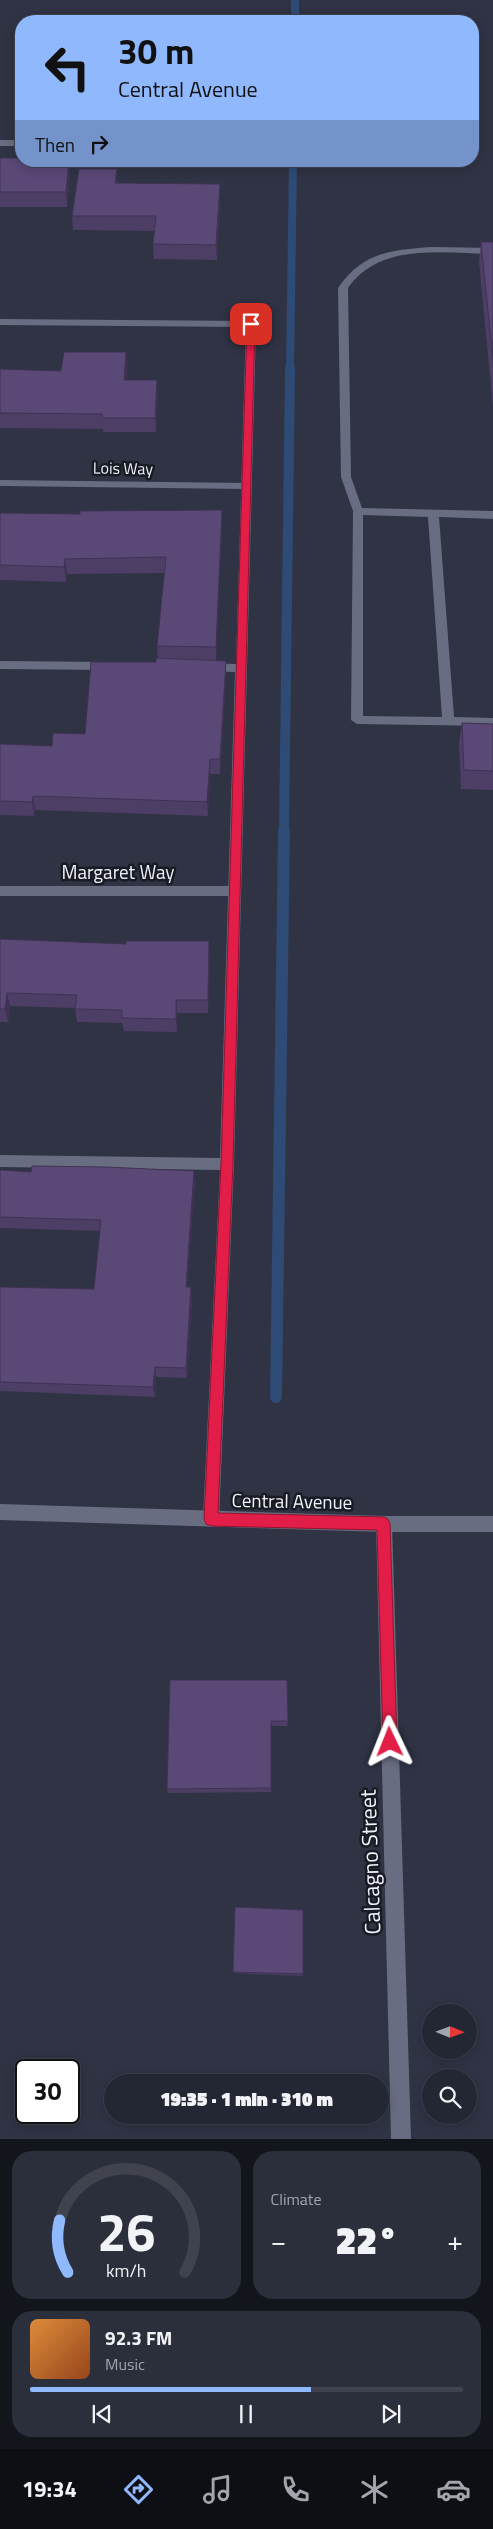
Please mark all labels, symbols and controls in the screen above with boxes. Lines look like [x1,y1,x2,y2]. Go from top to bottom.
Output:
text: 30 m [118,24,194,78]
icon: left [35,35,100,100]
text: Central Avenue [118,72,258,106]
text: Then [35,130,75,159]
icon: right [85,130,113,158]
pin [230,303,272,345]
icon: arrive [237,310,265,338]
street label: Lois Way [93,455,154,481]
street label: Margaret Way [61,857,175,886]
street label: Central Avenue [231,1485,353,1516]
position arrow [363,1715,415,1767]
street label: Calcagno Street [350,1789,390,1935]
north arrow [422,2004,478,2059]
map controls [422,2004,477,2124]
speed limit sign: 30 [15,2059,80,2124]
button: search [422,2069,477,2124]
text: 19:35 · 1 min · 310 m [160,2084,333,2113]
text: Climate [271,2187,322,2211]
text: 26 [97,2192,155,2271]
text: 22° [335,2211,398,2269]
text: − [271,2219,286,2262]
text: + [447,2219,463,2262]
text: km/h [106,2257,146,2284]
text: 92.3 FM [105,2323,172,2352]
text: Music [105,2352,145,2376]
icon: previous [88,2400,116,2428]
icon: pause [232,2400,260,2428]
icon: next [377,2400,405,2428]
text: 19:34 [22,2472,77,2506]
icon: directions [121,2472,156,2507]
icon: music [200,2472,235,2507]
icon: phone [278,2472,313,2507]
icon: climate [357,2472,392,2507]
icon: car [436,2472,471,2507]

